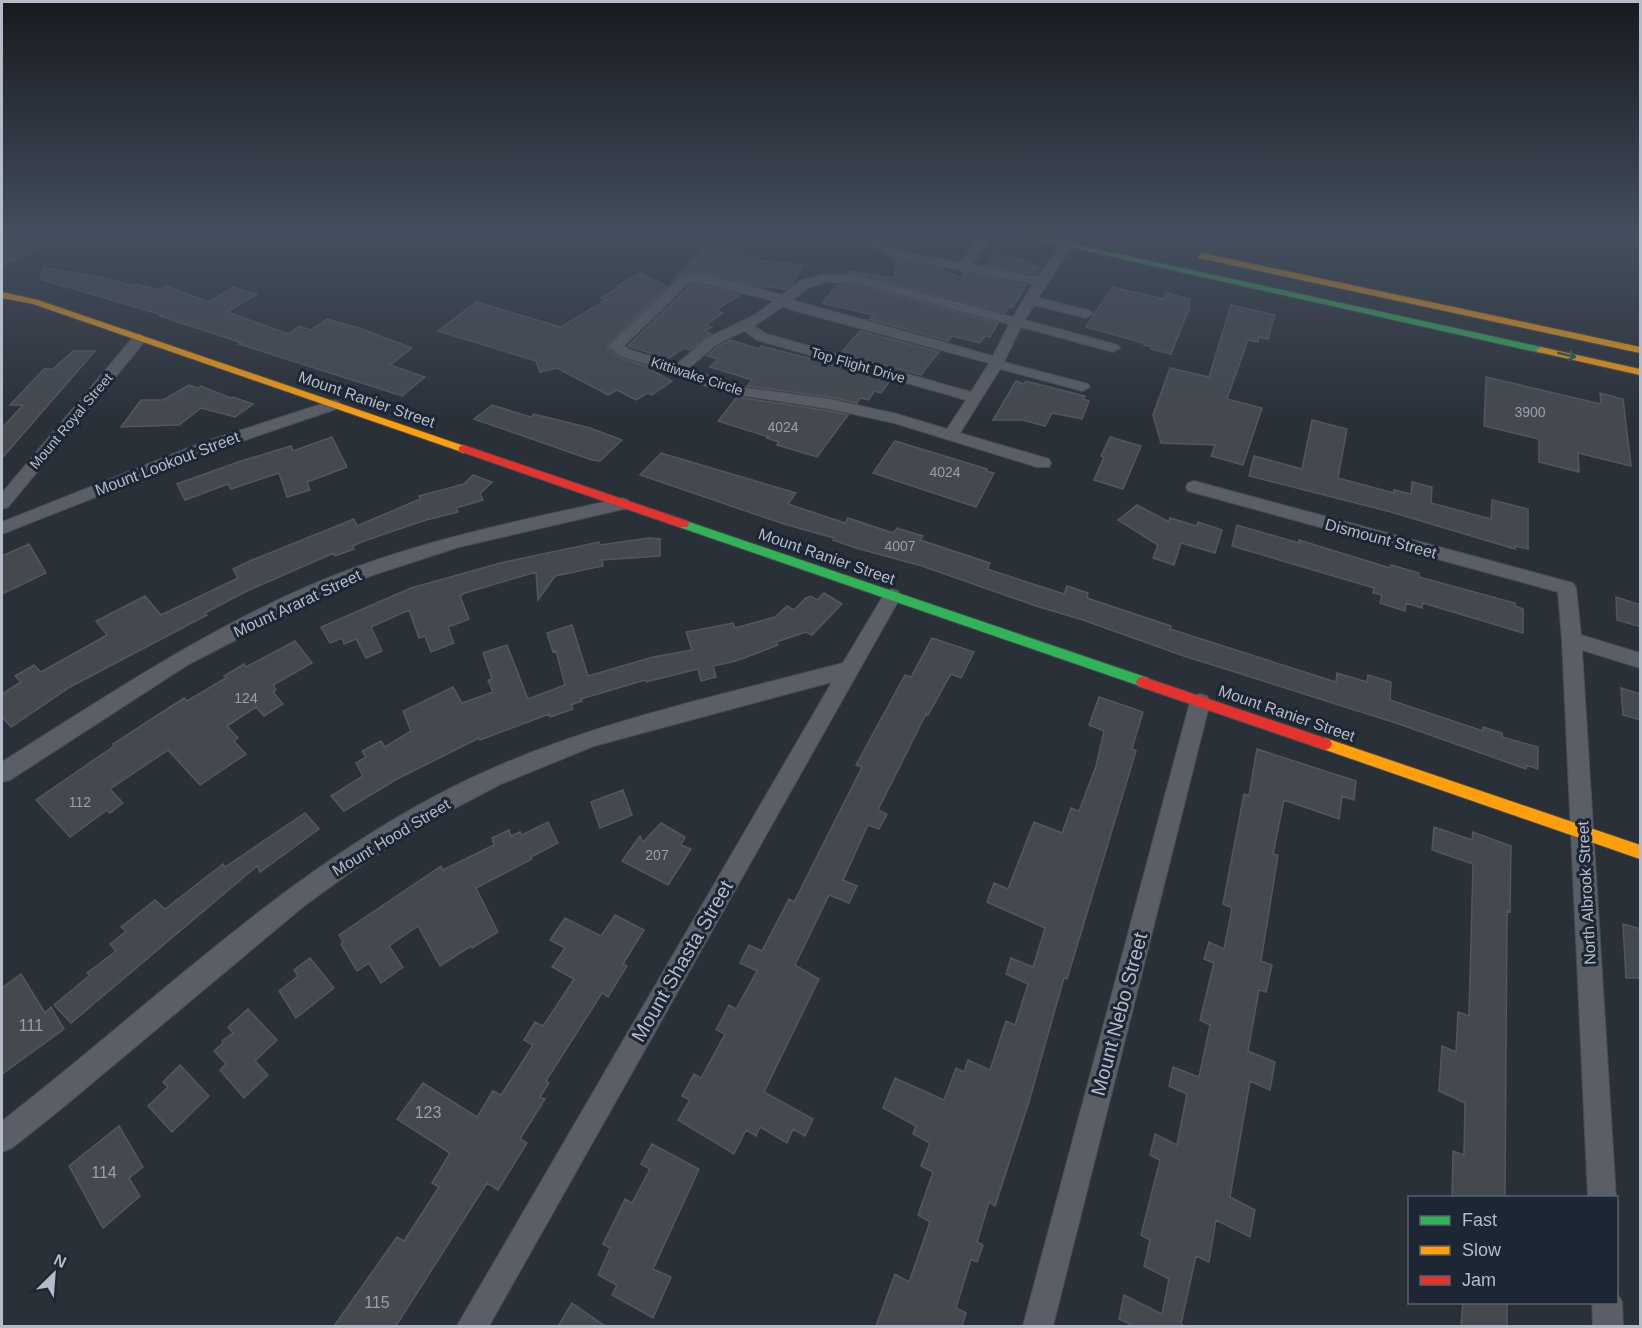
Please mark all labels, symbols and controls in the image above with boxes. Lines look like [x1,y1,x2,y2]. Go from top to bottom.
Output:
street label: Top Flight Drive [809,344,907,386]
one-way arrow [1557,350,1576,361]
street label: Kittiwake Circle [649,354,745,398]
street label: Mount Ranier Street [296,368,438,431]
street label: Mount Royal Street [26,370,116,472]
house number: 3900 [1514,404,1546,420]
house number: 4024 [767,419,799,435]
street label: Mount Lookout Street [93,428,242,499]
house number: 4024 [929,464,961,480]
street label: Dismount Street [1323,515,1439,562]
street label: Mount Ranier Street [756,525,898,588]
house number: 4007 [884,538,916,554]
street label: Mount Ararat Street [231,566,364,640]
street label: Mount Ranier Street [1216,682,1358,745]
house number: 124 [234,690,258,706]
house number: 112 [69,794,91,810]
street label: Mount Hood Street [329,795,454,879]
street label: North Albrook Street [1574,820,1599,965]
house number: 207 [645,847,669,863]
street label: Mount Shasta Street [627,876,737,1045]
street label: Mount Nebo Street [1087,930,1151,1098]
house number: 111 [19,1017,43,1034]
house number: 123 [415,1104,441,1121]
house number: 114 [91,1164,117,1181]
legend [1408,1196,1618,1304]
text: Fast [1462,1210,1497,1230]
text: Slow [1462,1240,1502,1260]
north arrow [24,1244,84,1304]
text: N [51,1251,69,1271]
text: Jam [1462,1270,1496,1290]
house number: 115 [364,1294,390,1311]

